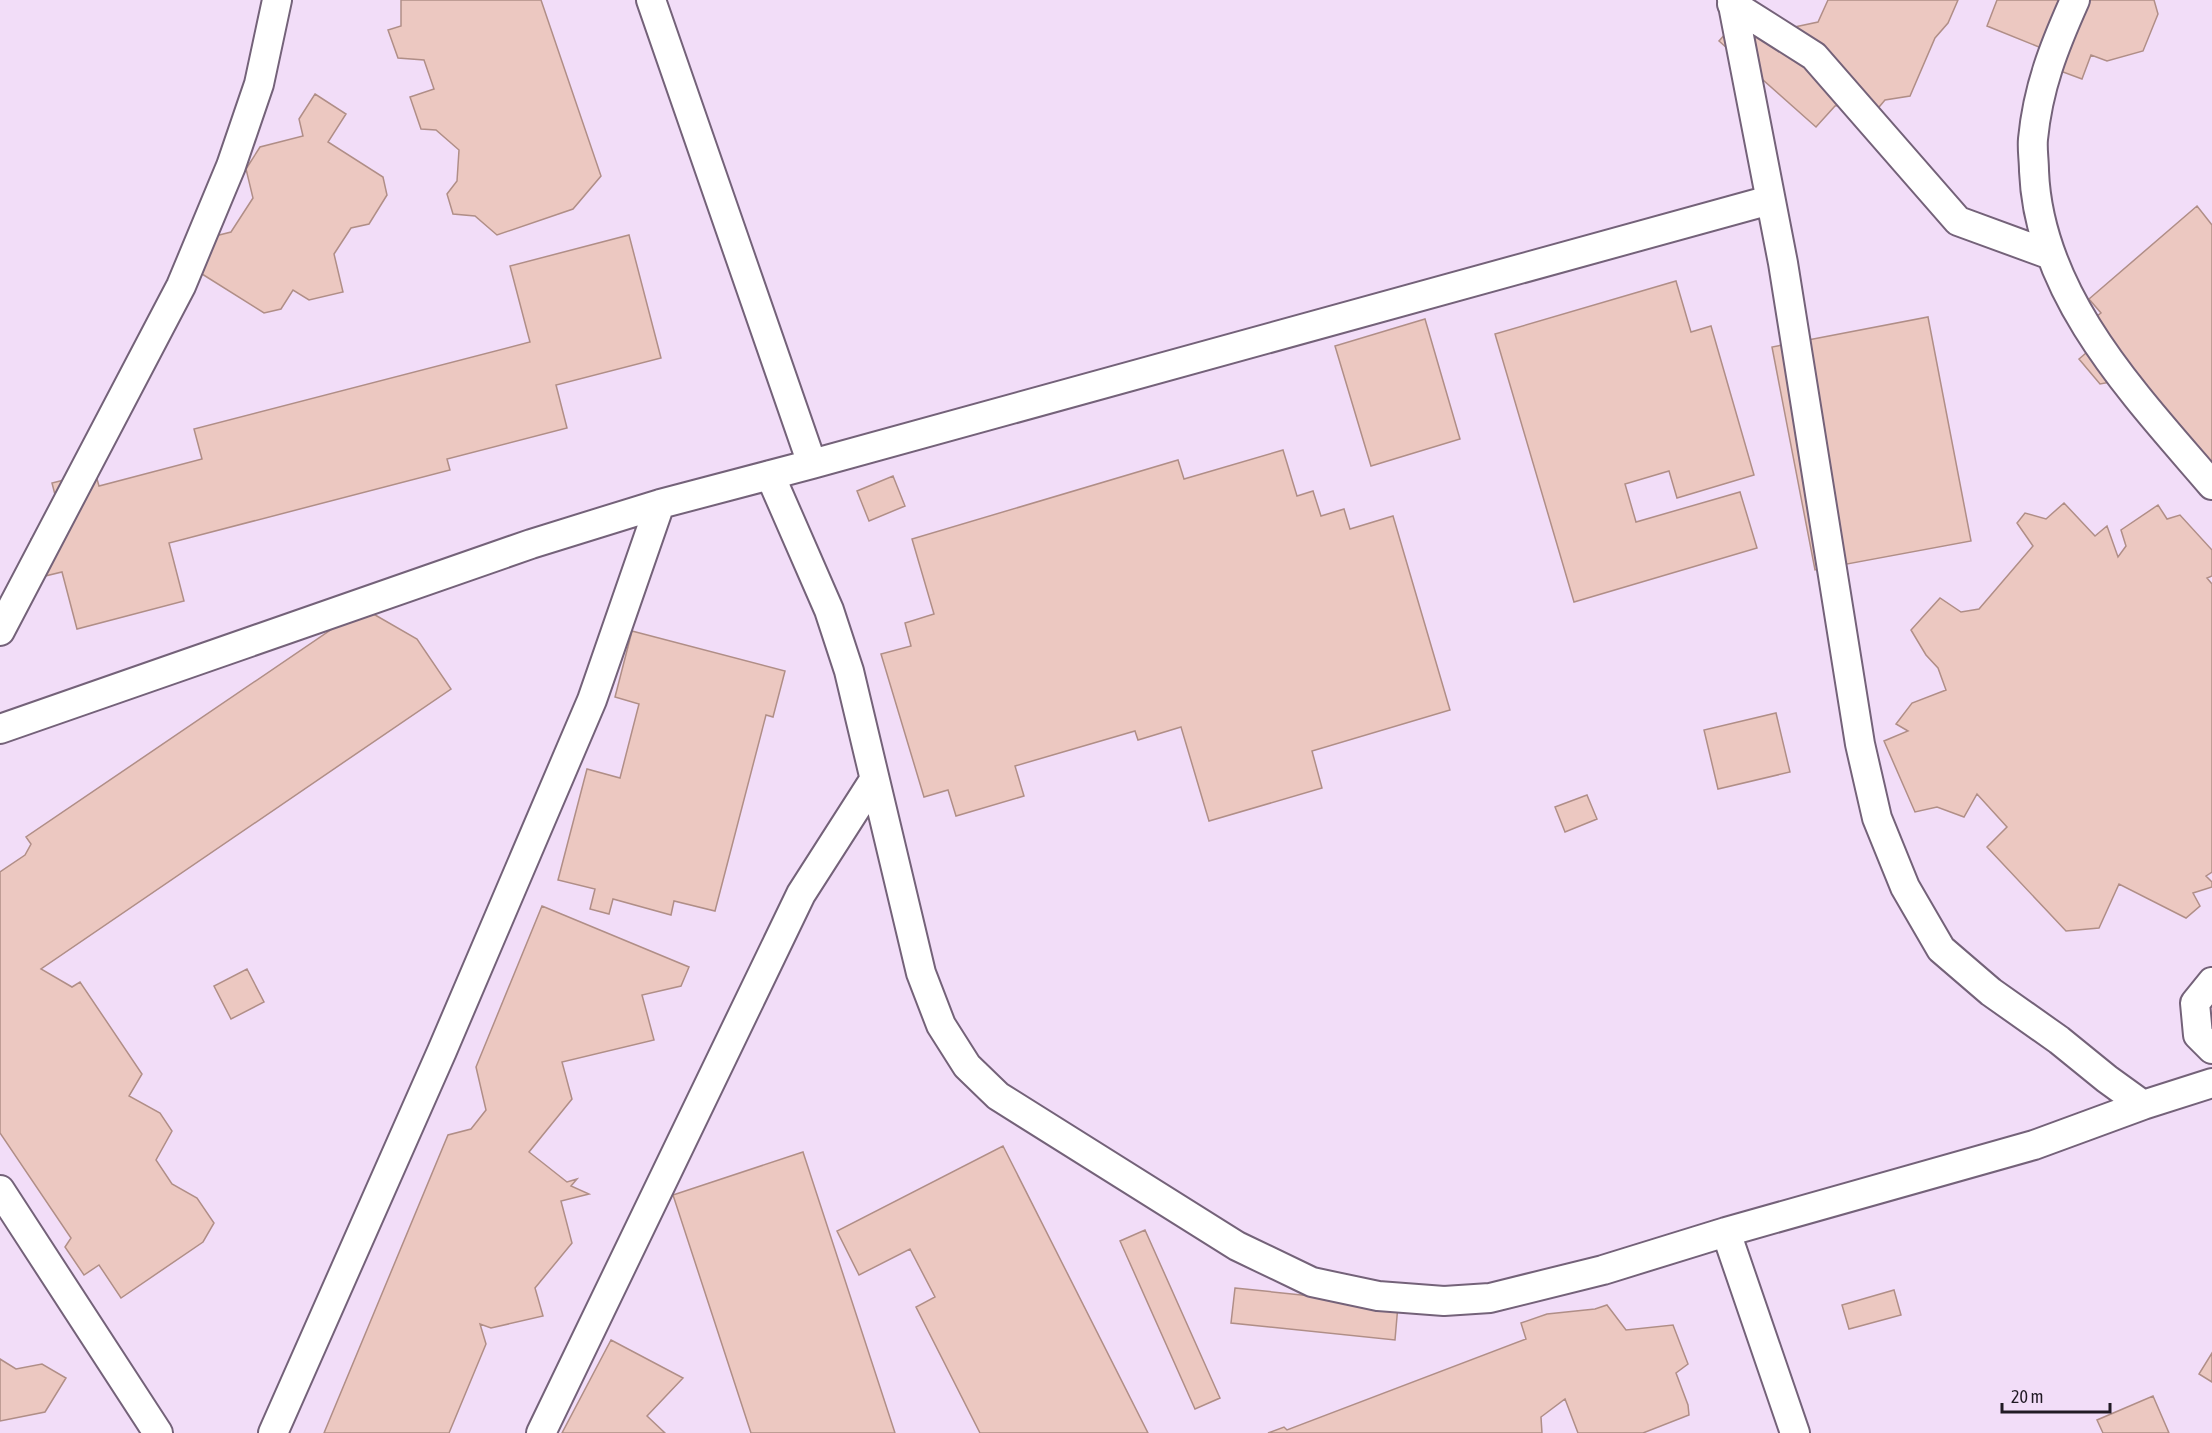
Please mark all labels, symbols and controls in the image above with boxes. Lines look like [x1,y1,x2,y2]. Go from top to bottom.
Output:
scale bar [2002,1376,2110,1414]
text: 20 m [2011,1386,2043,1407]

